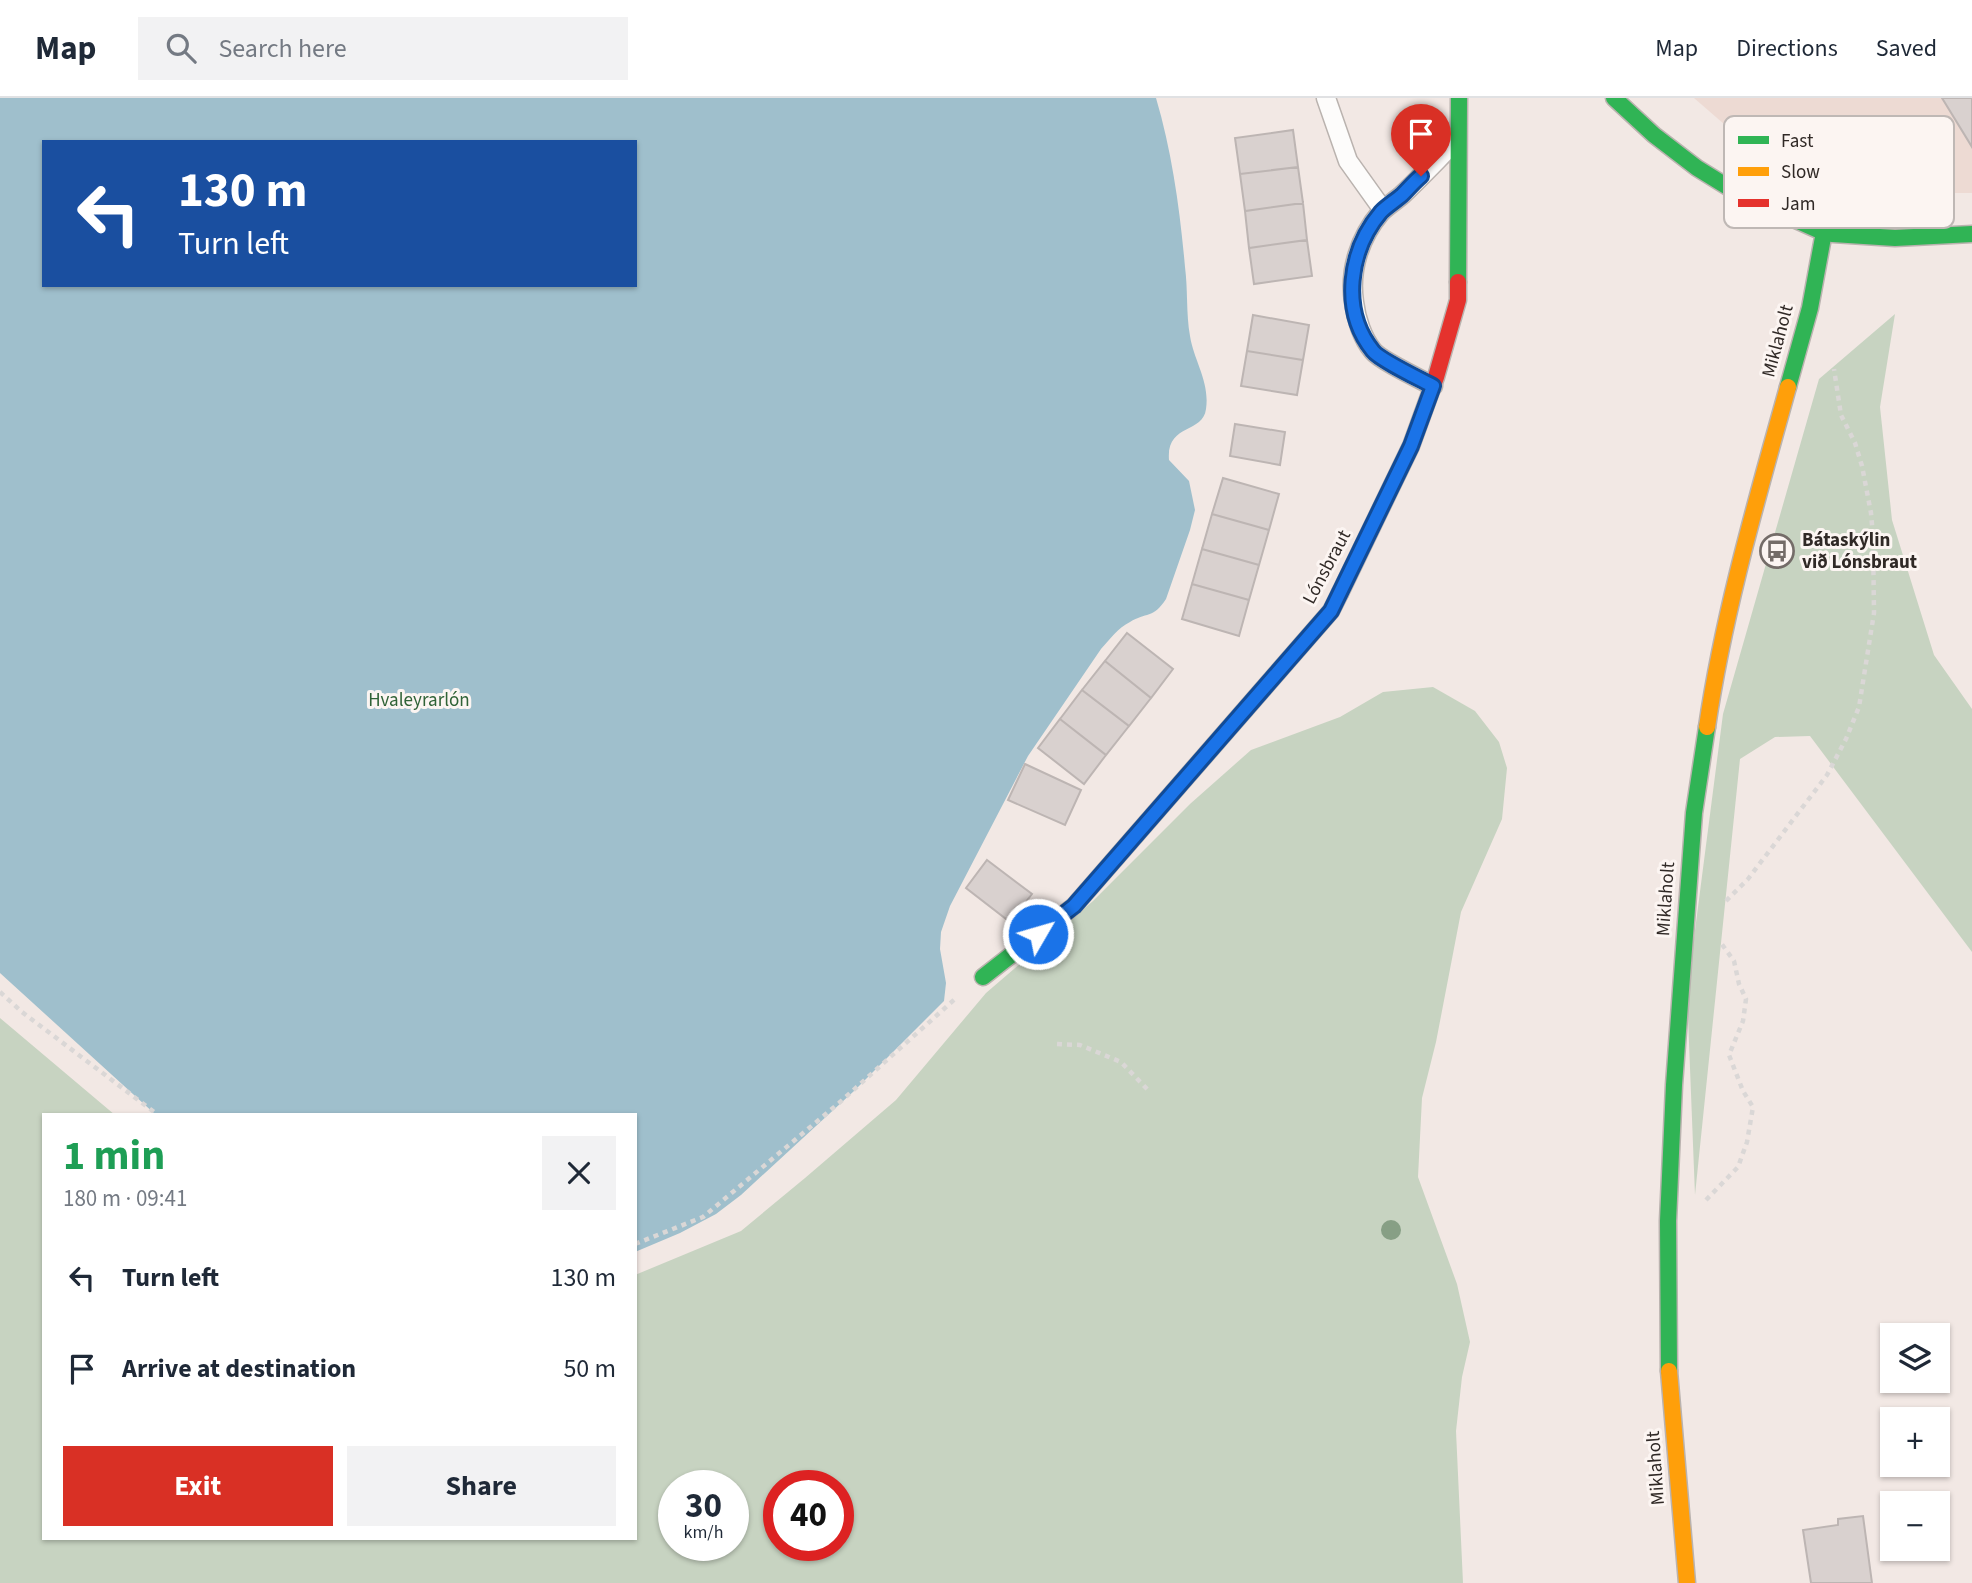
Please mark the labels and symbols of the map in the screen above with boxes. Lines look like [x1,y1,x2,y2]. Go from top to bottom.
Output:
pin [1391,104,1451,176]
legend [1724,116,1954,228]
text: Fast [1781,128,1814,155]
text: Slow [1781,159,1820,186]
text: Jam [1781,191,1815,218]
street label: Miklaholt [1755,301,1801,380]
street label: Lónsbraut [1296,525,1358,609]
place label: Bátaskýlin við Lónsbraut [1802,527,1917,576]
bus stop icon: Bátaskýlin við Lónsbraut [1758,532,1796,570]
park label: Hvaleyrarlón [368,687,470,714]
street label: Miklaholt [1650,860,1682,937]
position arrow [1001,897,1075,971]
street label: Miklaholt [1640,1429,1672,1506]
speed limit sign: 40 [763,1470,854,1561]

